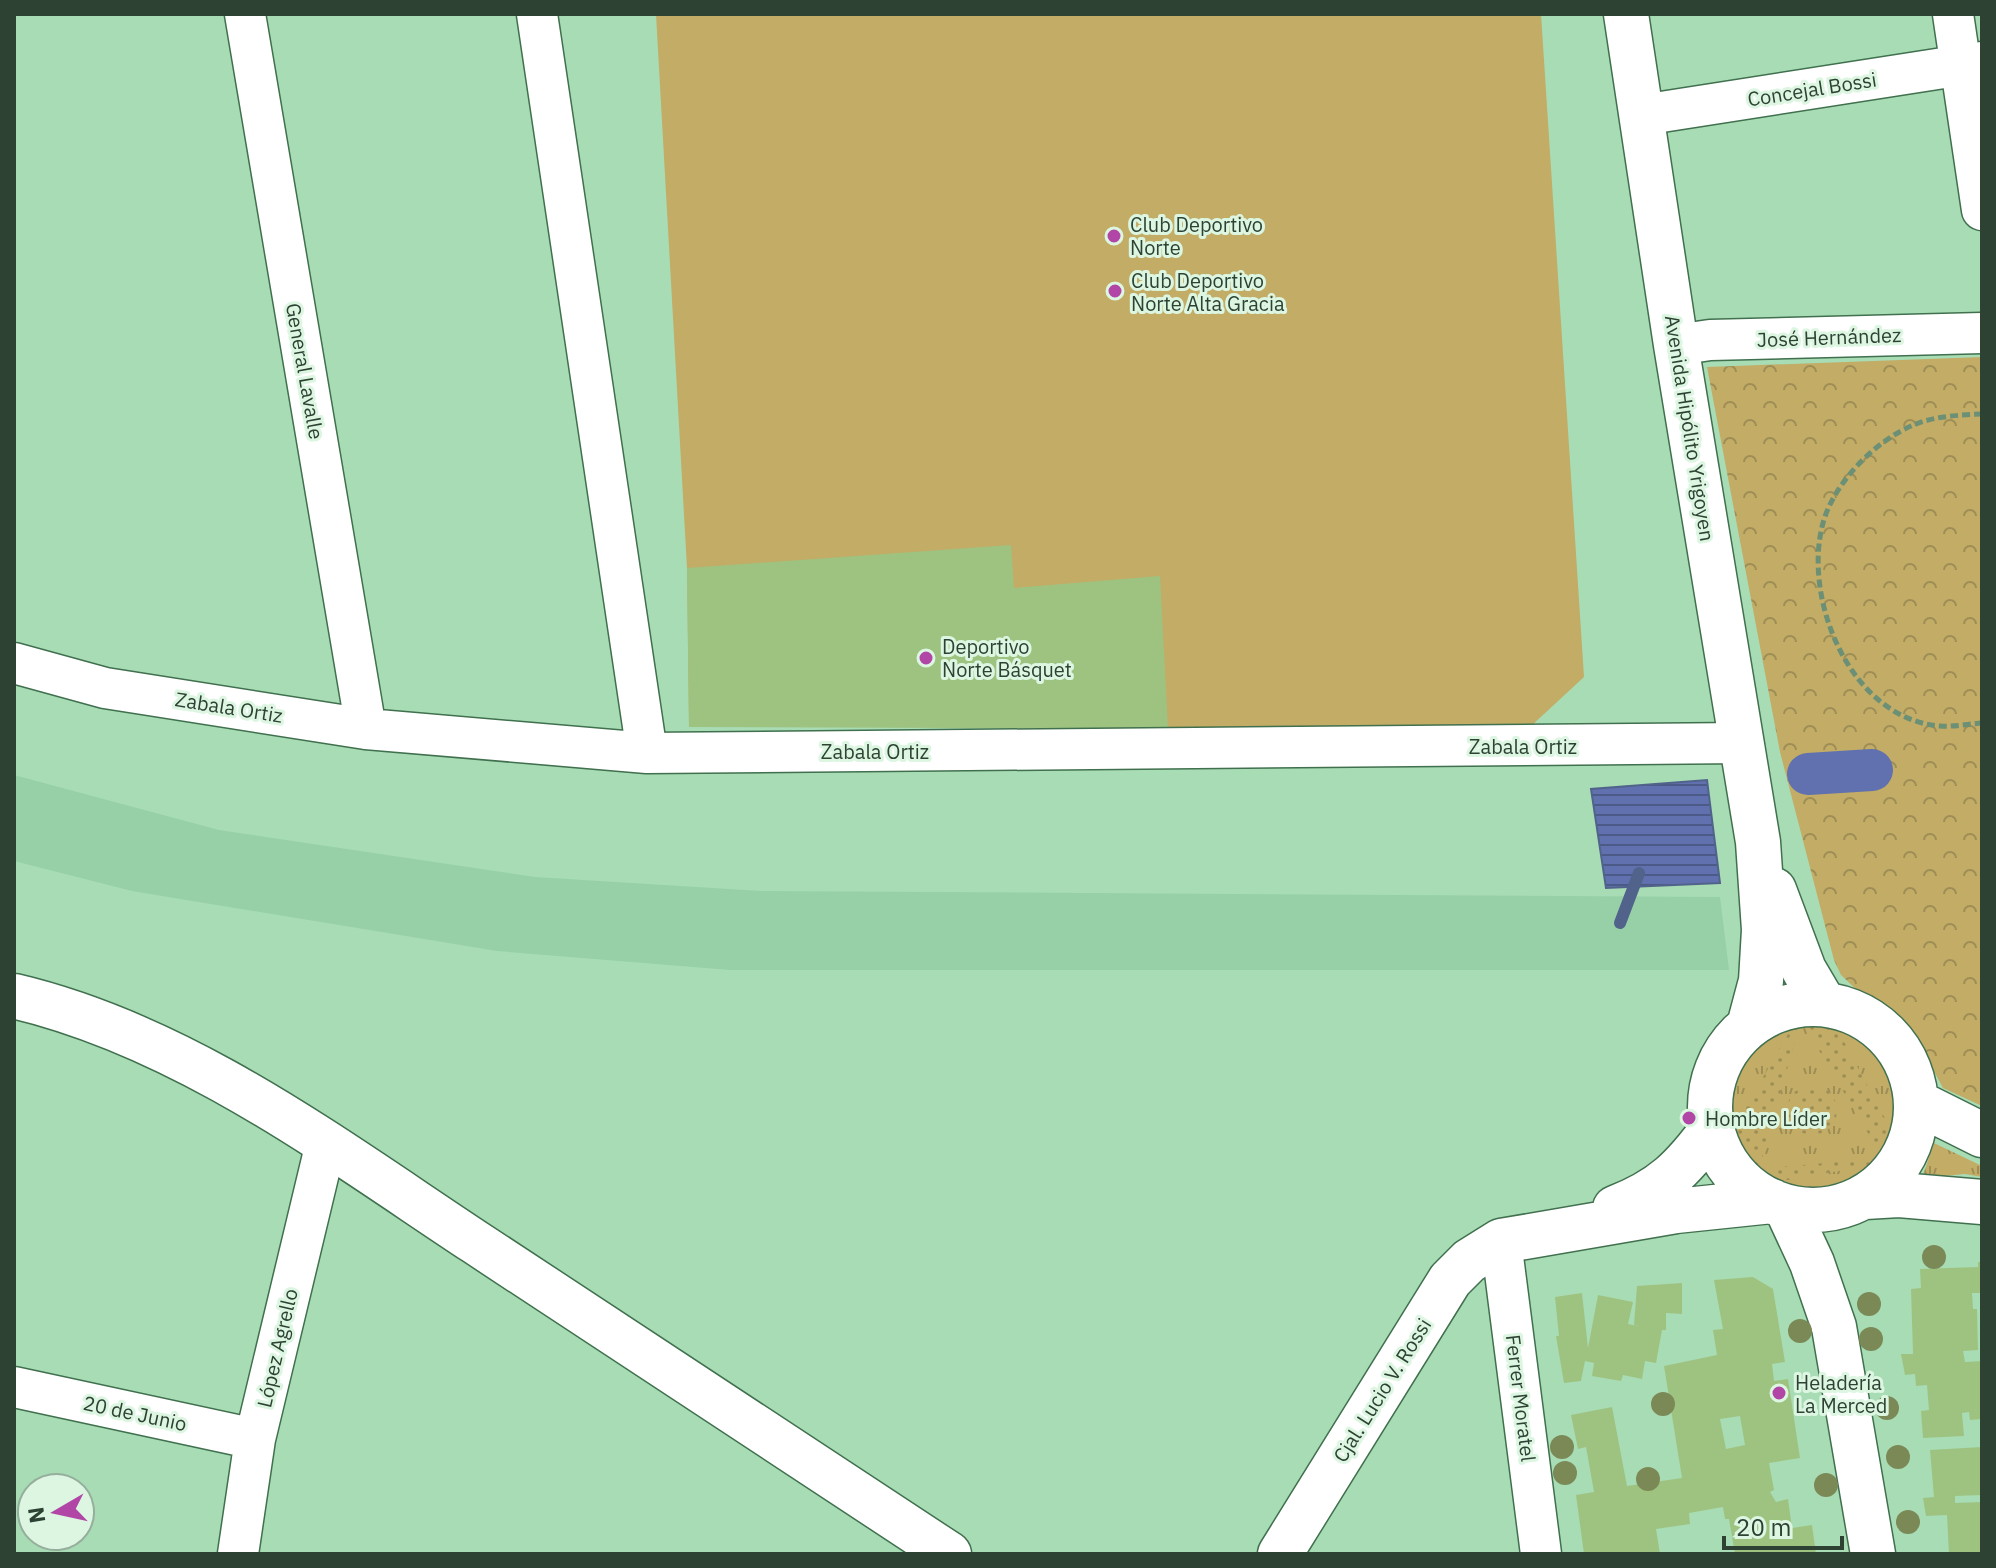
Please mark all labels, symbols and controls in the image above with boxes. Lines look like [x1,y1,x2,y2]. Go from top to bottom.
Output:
street label: Concejal Bossi [1746,65,1878,113]
place label: Club Deportivo Norte [1130,211,1263,261]
marker: Club Deportivo Norte [1105,227,1123,245]
place label: Club Deportivo Norte Alta Gracia [1131,267,1285,317]
marker: Club Deportivo Norte Alta Gracia [1106,282,1124,300]
street label: General Lavalle [280,301,330,441]
street label: Avenida Hipólito Yrigoyen [1659,313,1721,543]
street label: José Hernández [1756,321,1902,353]
place label: Deportivo Norte Básquet [942,633,1072,683]
marker: Deportivo Norte Básquet [917,649,935,667]
street label: Zabala Ortiz [173,685,285,729]
street label: Zabala Ortiz [1469,733,1577,760]
street label: Zabala Ortiz [821,738,929,765]
place label: Hombre Líder [1705,1105,1827,1132]
marker: Hombre Líder [1680,1109,1698,1127]
street label: López Agrello [250,1286,304,1410]
street label: Cjal. Lucio V. Rossi [1327,1313,1437,1467]
street label: Ferrer Moratel [1500,1333,1542,1463]
place label: Heladería La Merced [1795,1369,1887,1419]
marker: Heladería La Merced [1770,1384,1788,1402]
street label: 20 de Junio [81,1389,189,1437]
north arrow [16,1472,96,1552]
scale bar [1724,1500,1842,1550]
text: N [20,1505,51,1525]
text: 20 m [1736,1511,1791,1543]

